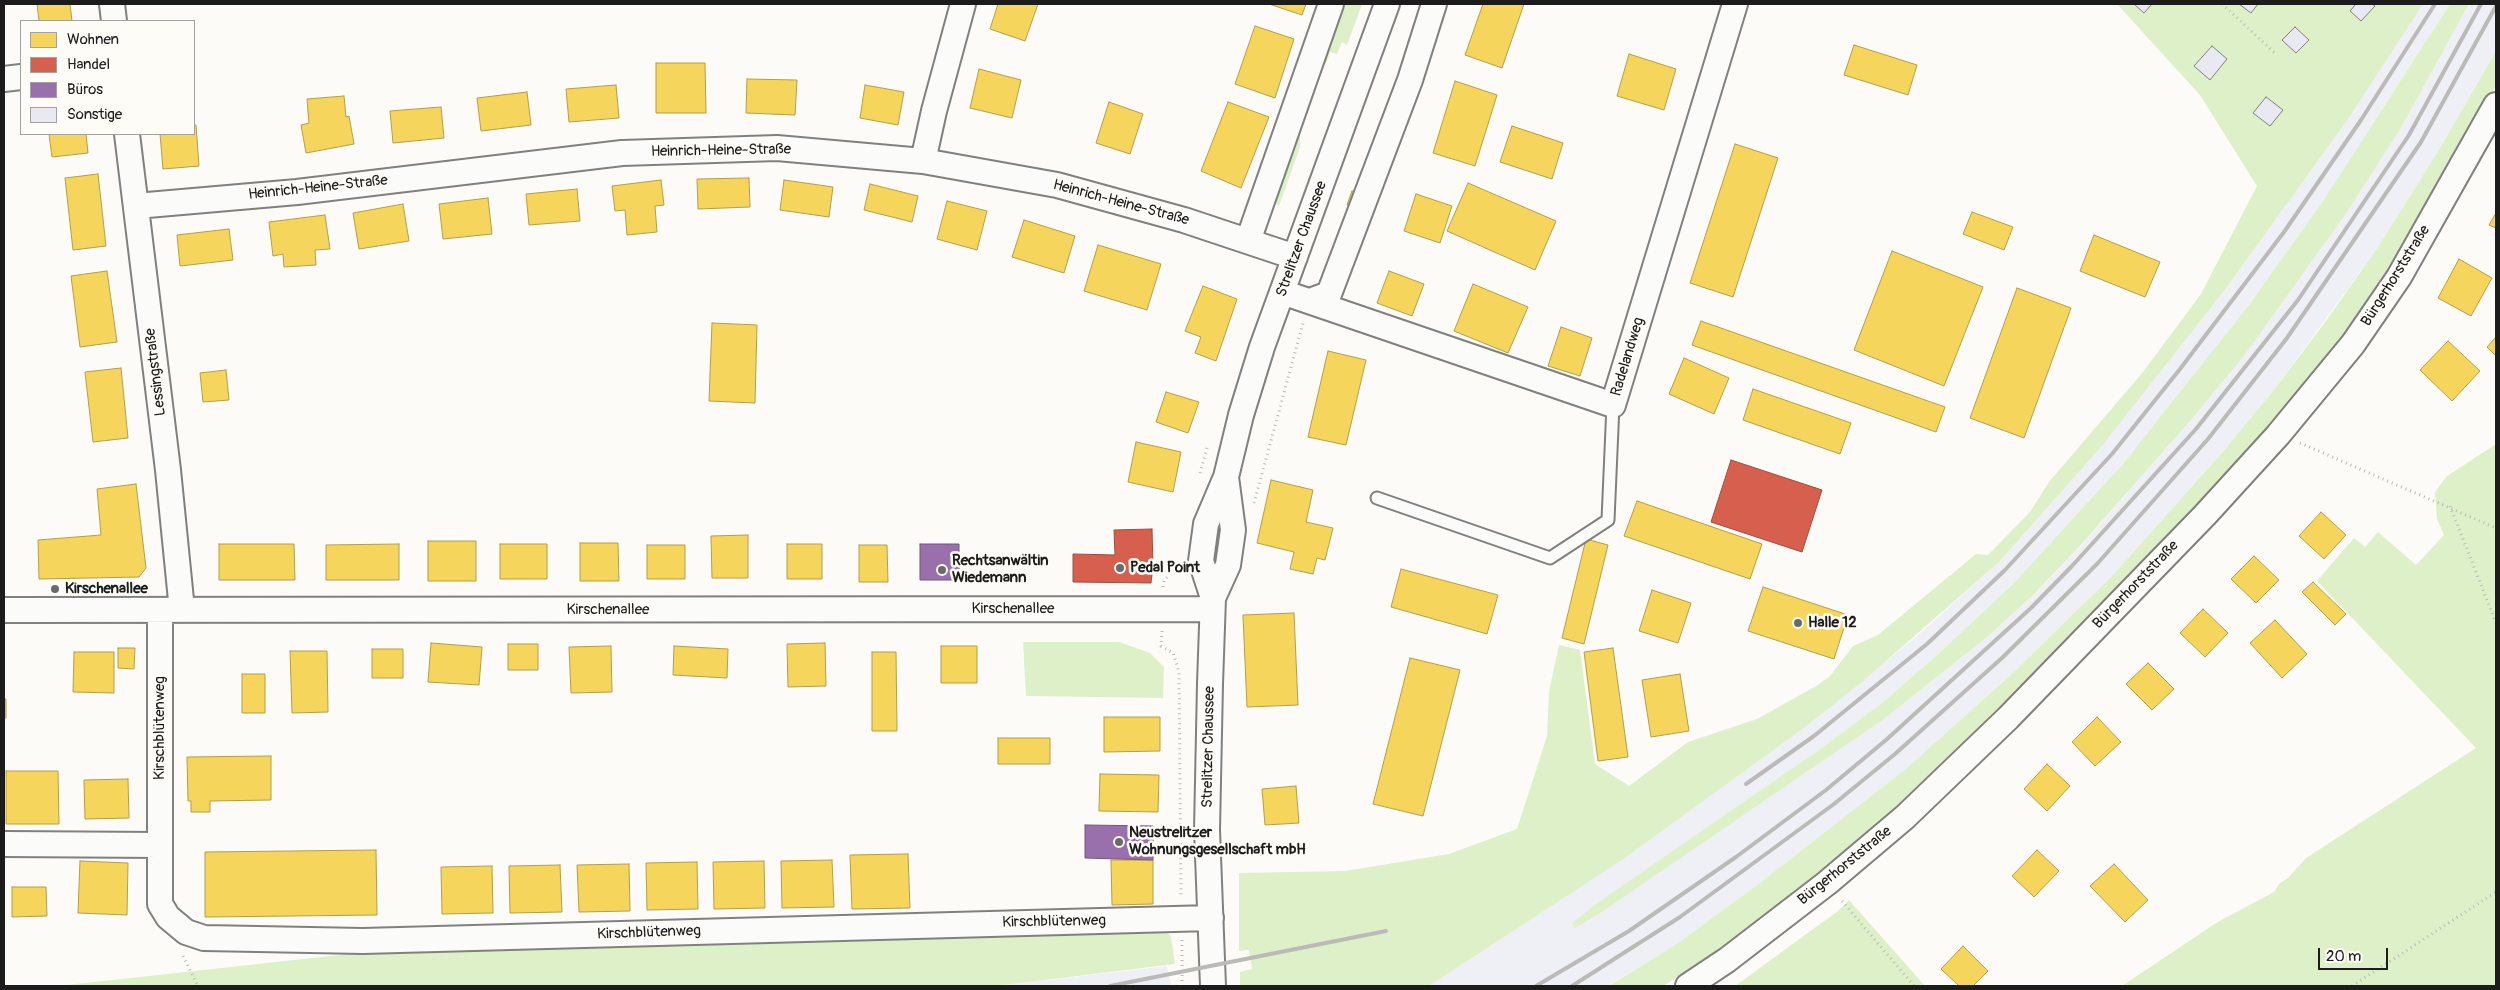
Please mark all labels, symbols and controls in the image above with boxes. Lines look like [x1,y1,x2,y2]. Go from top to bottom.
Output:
legend [20,20,195,135]
text: Wohnen [67,30,119,49]
text: Handel [67,55,110,74]
text: Büros [67,80,103,99]
text: Sonstige [67,105,122,124]
street label: Heinrich-Heine-Straße [651,141,791,161]
street label: Heinrich-Heine-Straße [247,172,389,204]
street label: Heinrich-Heine-Straße [1051,176,1191,230]
street label: Strelitzer Chaussee [1273,179,1331,299]
street label: Bürgerhorststraße [2358,222,2434,330]
street label: Radelandweg [1607,315,1649,399]
street label: Lessingstraße [142,327,170,417]
street label: Bürgerhorststraße [2089,537,2183,633]
place label: Rechtsanwältin Wiedemann [952,552,1048,587]
place label: Pedal Point [1130,559,1200,577]
marker: Pedal Point [1114,562,1126,574]
marker: Rechtsanwältin Wiedemann [936,564,948,576]
place label: Kirschenallee [65,580,148,598]
marker: Kirschenallee [49,583,61,595]
street label: Kirschenallee [972,600,1054,618]
street label: Kirschenallee [567,601,649,619]
place label: Halle 12 [1808,614,1857,632]
marker: Halle 12 [1792,617,1804,629]
street label: Kirschblütenweg [151,676,169,780]
street label: Strelitzer Chaussee [1199,686,1219,808]
street label: Bürgerhorststraße [1794,823,1896,909]
place label: Neustrelitzer Wohnungsgesellschaft mbH [1129,824,1306,859]
marker: Neustrelitzer Wohnungsgesellschaft mbH [1113,836,1125,848]
street label: Kirschblütenweg [1002,912,1106,932]
street label: Kirschblütenweg [597,922,701,944]
scale bar [2320,938,2390,970]
text: 20 m [2326,947,2361,966]

